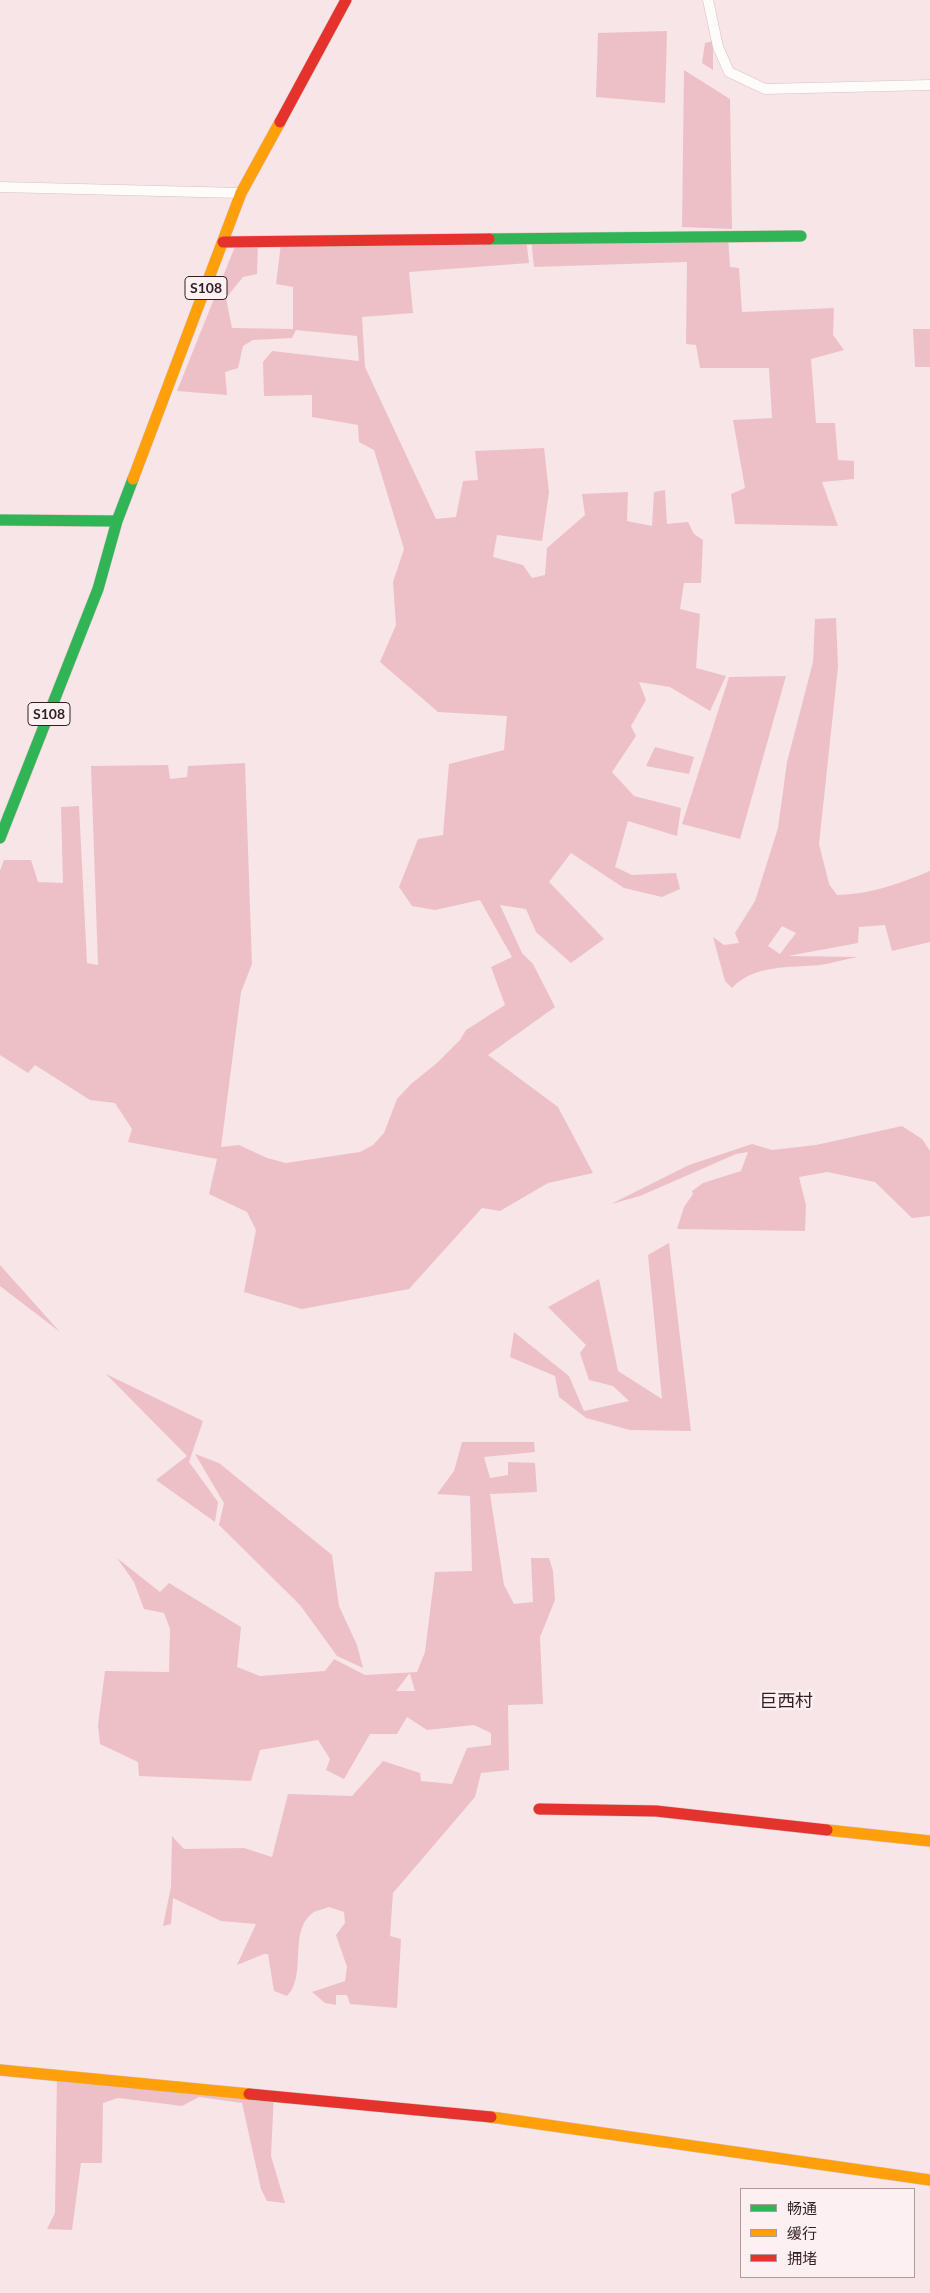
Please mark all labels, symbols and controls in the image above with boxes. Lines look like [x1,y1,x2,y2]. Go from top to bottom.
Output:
road number: S108 [185,276,227,300]
road number: S108 [28,702,70,726]
district label: 巨西村 [759,1690,813,1712]
legend [740,2188,915,2278]
text: 畅通 [787,2199,817,2217]
text: 缓行 [787,2224,817,2242]
text: 拥堵 [787,2249,817,2267]

